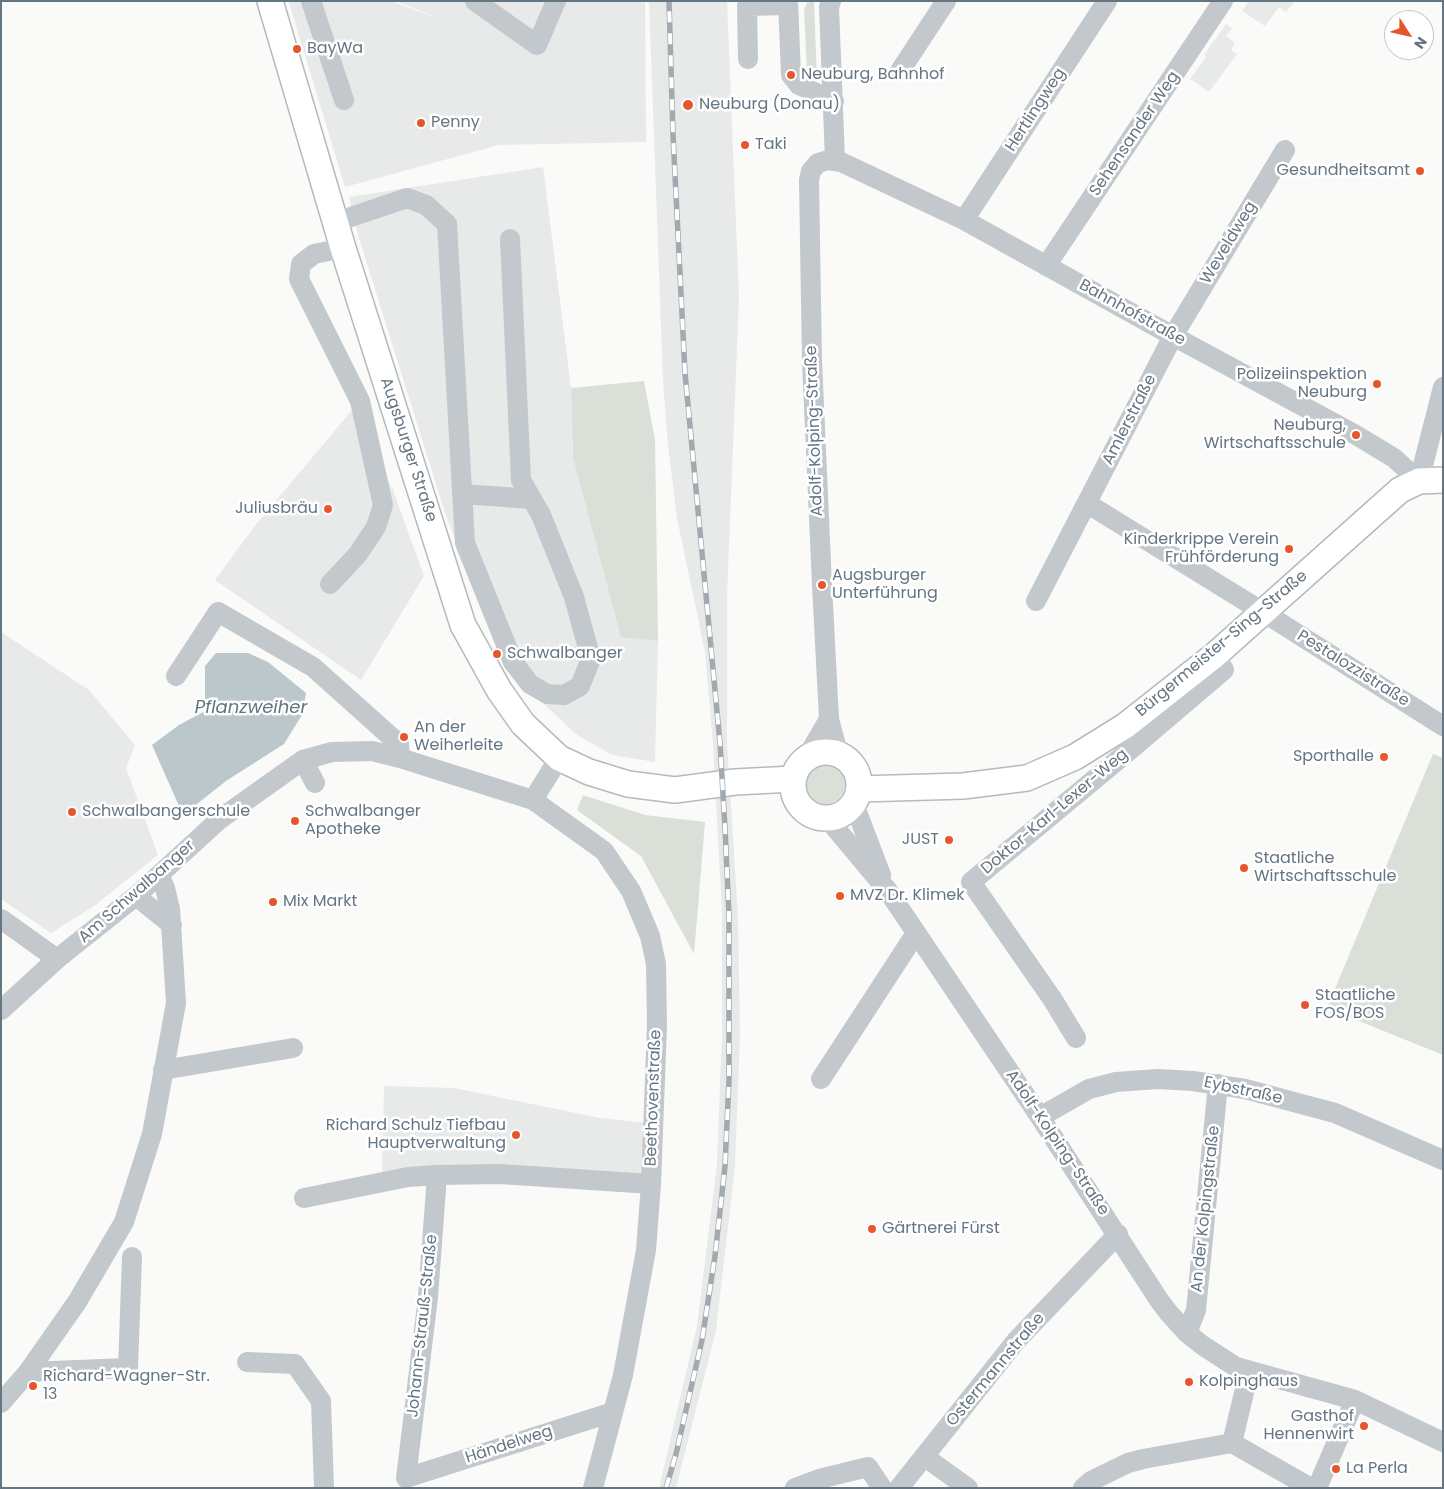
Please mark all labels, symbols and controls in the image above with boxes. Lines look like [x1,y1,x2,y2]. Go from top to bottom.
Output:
north arrow [1384,10,1434,60]
text: N [1409,33,1432,53]
place label: BayWa [307,39,363,59]
marker: BayWa [291,43,303,55]
place label: Neuburg, Bahnhof [801,65,945,85]
street label: Hertlingweg [1002,65,1070,155]
street label: Sehensander Weg [1086,68,1184,200]
marker: Neuburg, Bahnhof [785,69,797,81]
place label: Neuburg (Donau) [699,95,840,115]
marker: Neuburg (Donau) [681,98,695,112]
place label: Penny [431,113,480,133]
marker: Penny [415,117,427,129]
place label: Taki [755,135,787,155]
marker: Taki [739,139,751,151]
place label: Gesundheitsamt [1277,161,1410,181]
marker: Gesundheitsamt [1414,165,1426,177]
street label: Weveldweg [1197,198,1261,288]
street label: Bahnhofstraße [1075,276,1189,350]
street label: Adolf-Kolping-Straße [802,345,828,517]
place label: Polizeiinspektion Neuburg [1237,365,1367,403]
street label: Amlerstraße [1099,372,1161,468]
street label: Augsburger Straße [376,375,440,525]
marker: Polizeiinspektion Neuburg [1371,378,1383,390]
place label: Neuburg, Wirtschaftsschule [1204,416,1346,454]
marker: Neuburg, Wirtschaftsschule [1350,429,1362,441]
place label: Juliusbräu [235,499,318,519]
marker: Juliusbräu [322,503,334,515]
place label: Kinderkrippe Verein Frühförderung [1124,530,1279,568]
marker: Kinderkrippe Verein Frühförderung [1283,543,1295,555]
place label: Augsburger Unterführung [832,566,938,604]
street label: Bürgermeister-Sing-Straße [1132,567,1312,721]
marker: Augsburger Unterführung [816,579,828,591]
street label: Pestalozzistraße [1293,627,1413,711]
place label: Schwalbanger [507,644,623,664]
marker: Schwalbanger [491,648,503,660]
water label: Pflanzweiher [195,697,307,719]
place label: An der Weiherleite [414,718,503,756]
marker: An der Weiherleite [398,731,410,743]
street label: Doktor-Karl-Lexer-Weg [978,745,1132,879]
place label: Sporthalle [1293,747,1374,767]
marker: Sporthalle [1378,751,1390,763]
place label: Schwalbangerschule [82,802,250,822]
place label: Schwalbanger Apotheke [305,802,421,840]
marker: Schwalbangerschule [66,806,78,818]
marker: Schwalbanger Apotheke [289,815,301,827]
place label: JUST [902,830,939,850]
marker: JUST [943,834,955,846]
street label: Am Schwalbanger [75,836,199,948]
place label: Staatliche Wirtschaftsschule [1254,849,1396,887]
marker: Staatliche Wirtschaftsschule [1238,862,1250,874]
place label: MVZ Dr. Klimek [850,886,965,906]
marker: MVZ Dr. Klimek [834,890,846,902]
place label: Mix Markt [283,892,357,912]
marker: Mix Markt [267,896,279,908]
place label: Staatliche FOS/BOS [1315,986,1395,1024]
marker: Staatliche FOS/BOS [1299,999,1311,1011]
street label: Beethovenstraße [642,1029,666,1167]
street label: Adolf-Kolping-Straße [1001,1067,1113,1219]
street label: Eybstraße [1202,1073,1284,1109]
place label: Richard Schulz Tiefbau Hauptverwaltung [326,1116,506,1154]
street label: An der Kolpingstraße [1188,1125,1224,1293]
marker: Richard Schulz Tiefbau Hauptverwaltung [510,1129,522,1141]
place label: Gärtnerei Fürst [882,1219,1000,1239]
marker: Gärtnerei Fürst [866,1223,878,1235]
street label: Johann-Strauß-Straße [404,1234,442,1418]
street label: Ostermannstraße [943,1309,1049,1431]
place label: Richard-Wagner-Str. 13 [43,1367,210,1405]
place label: Kolpinghaus [1199,1372,1298,1392]
marker: Kolpinghaus [1183,1376,1195,1388]
marker: Richard-Wagner-Str. 13 [27,1380,39,1392]
place label: Gasthof Hennenwirt [1264,1407,1354,1445]
marker: Gasthof Hennenwirt [1358,1420,1370,1432]
street label: Händelweg [463,1422,555,1468]
place label: La Perla [1346,1459,1408,1479]
marker: La Perla [1330,1463,1342,1475]

